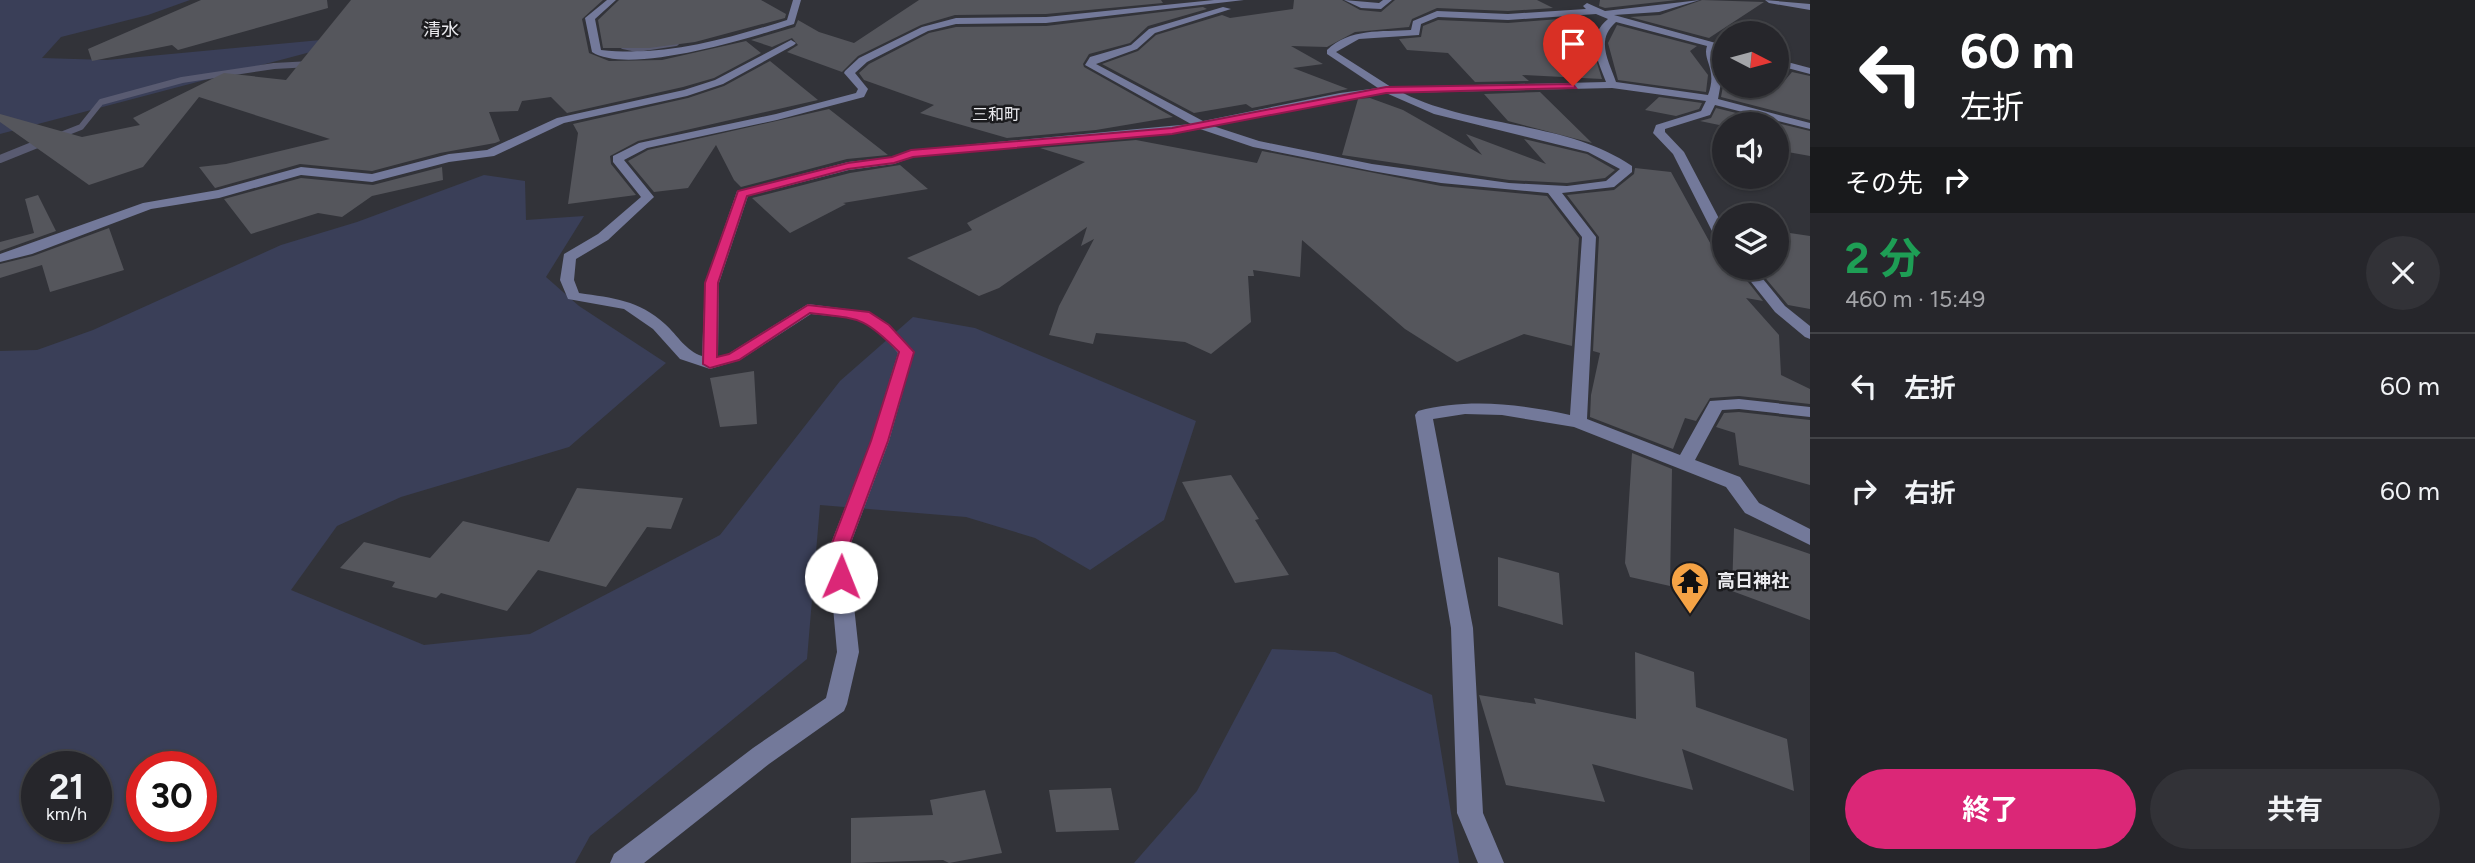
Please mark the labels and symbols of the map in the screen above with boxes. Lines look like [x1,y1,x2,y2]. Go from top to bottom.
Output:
pin [1543,14,1603,86]
district label: 清水 [423,19,459,41]
north arrow [1712,21,1788,98]
district label: 三和町 [972,105,1020,124]
position arrow [804,540,878,614]
temple icon: 高日神社 [1669,560,1711,615]
place label: 高日神社 [1717,570,1789,592]
speed limit sign: 30 [126,751,217,842]

